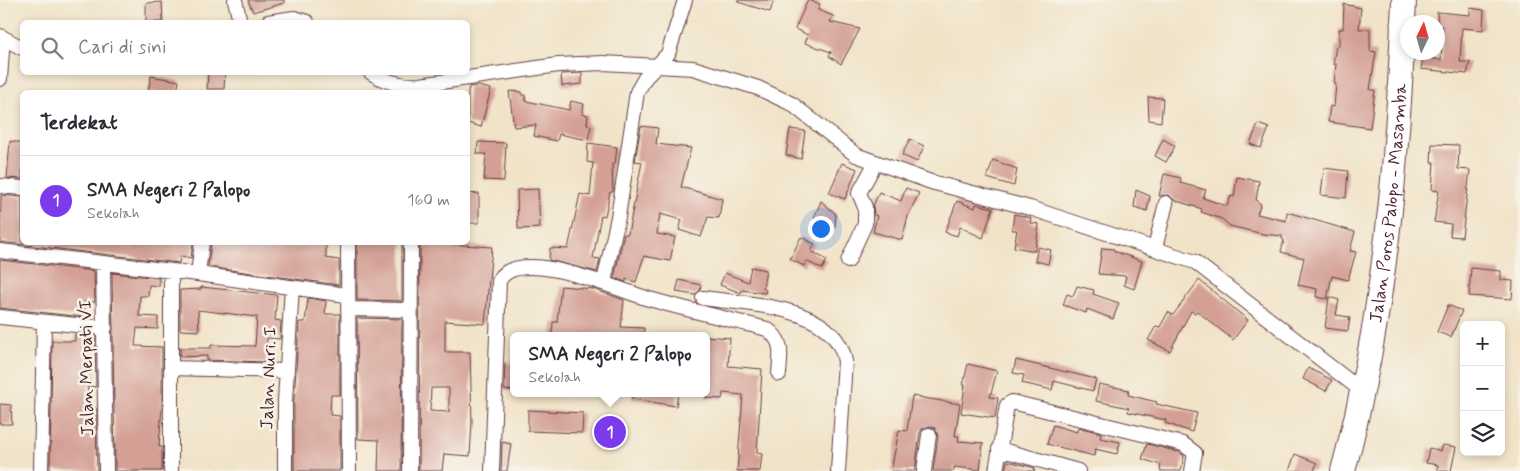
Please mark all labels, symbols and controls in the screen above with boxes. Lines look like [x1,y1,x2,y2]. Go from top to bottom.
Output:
north arrow [1400,15,1445,60]
search box [20,20,470,75]
icon: search [38,34,66,62]
text: Cari di sini [78,35,166,60]
street label: Jalan Poros Palopo - Masamba [1364,83,1413,325]
text: Terdekat [40,109,118,137]
text: SMA Negeri 2 Palopo [87,178,250,203]
text: 1 [52,190,60,211]
text: 160 m [407,190,450,211]
text: Sekolah [87,203,140,224]
your location [808,216,834,242]
street label: Jalan Merpati VI [74,300,100,436]
map controls [1460,321,1505,456]
button: + [1460,321,1505,366]
street label: Jalan Nuri. I [255,326,283,430]
popup [510,332,710,397]
text: SMA Negeri 2 Palopo [528,342,692,367]
button: − [1460,366,1505,411]
text: Sekolah [528,367,581,388]
button: layers [1460,411,1505,456]
pin: 1 [594,413,626,451]

